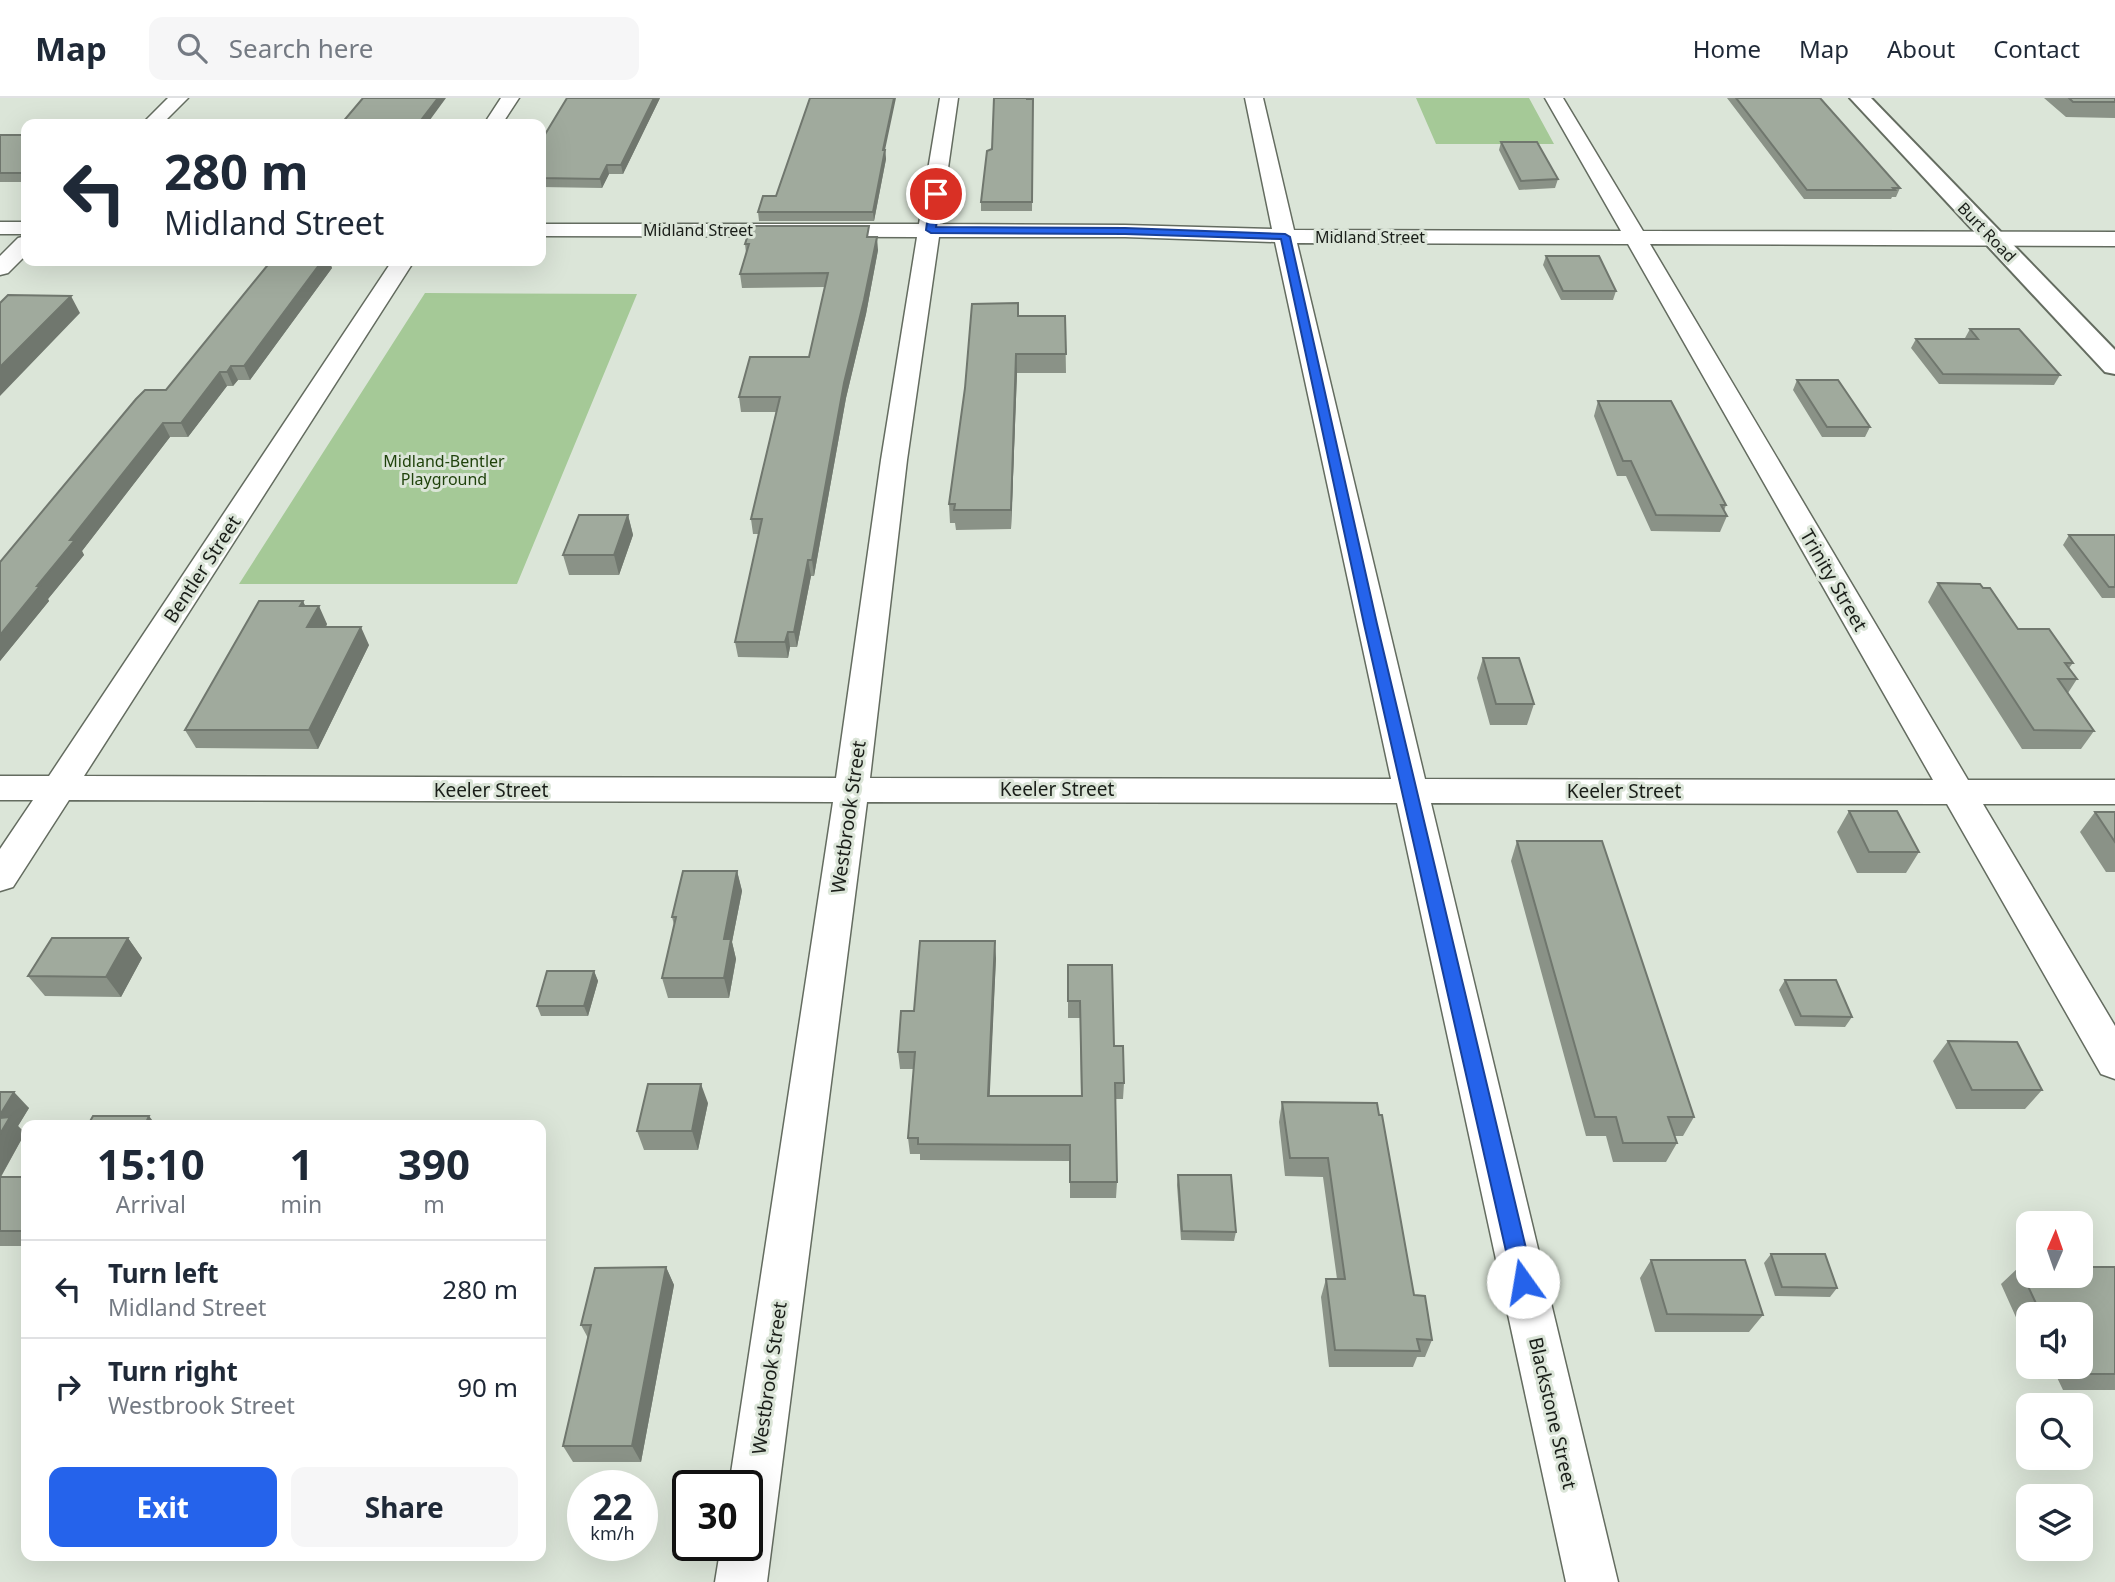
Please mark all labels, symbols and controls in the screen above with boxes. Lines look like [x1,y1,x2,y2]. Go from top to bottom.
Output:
search box [149,17,639,80]
text: Map [35,26,107,71]
icon: search [173,29,211,67]
text: Search here [229,30,373,66]
text: Home [1693,32,1761,65]
text: Map [1799,32,1849,65]
text: About [1887,32,1955,65]
text: Contact [1993,32,2080,65]
text: 280 m [164,138,309,204]
icon: left [49,147,140,238]
pin [906,164,966,224]
icon: arrive [917,175,955,213]
street label: Burt Road [1953,197,2021,267]
text: Midland Street [164,201,384,244]
street label: Midland Street [643,219,753,241]
street label: Midland Street [1315,226,1425,248]
park label: Midland-Bentler Playground [383,450,505,490]
street label: Bentler Street [158,510,247,628]
street label: Trinity Street [1794,524,1874,636]
street label: Westbrook Street [824,739,872,895]
street label: Keeler Street [1000,776,1114,802]
street label: Keeler Street [434,777,548,803]
street label: Keeler Street [1567,778,1681,804]
text: 15:10 [97,1135,205,1192]
text: 1 [289,1135,313,1192]
text: 390 [398,1135,470,1192]
text: Arrival [116,1188,186,1220]
text: min [281,1188,322,1220]
text: m [423,1188,445,1220]
north arrow [2016,1211,2093,1288]
map controls [2016,1211,2093,1561]
position arrow [1486,1245,1560,1319]
text: Turn left [108,1255,219,1291]
icon: left [49,1270,87,1308]
text: 280 m [442,1271,518,1307]
text: Midland Street [108,1291,266,1323]
street label: Westbrook Street [745,1300,793,1456]
button: sound [2016,1302,2093,1379]
street label: Blackstone Street [1523,1335,1583,1492]
text: Turn right [108,1353,238,1389]
icon: right [49,1368,87,1406]
text: 90 m [457,1369,518,1405]
text: Westbrook Street [108,1389,295,1421]
button: search [2016,1393,2093,1470]
button: Exit [49,1467,277,1547]
button: Share [291,1467,518,1547]
speed limit sign: 30 [672,1470,763,1561]
text: 22 [592,1483,633,1530]
button: layers [2016,1484,2093,1561]
text: km/h [590,1521,635,1545]

